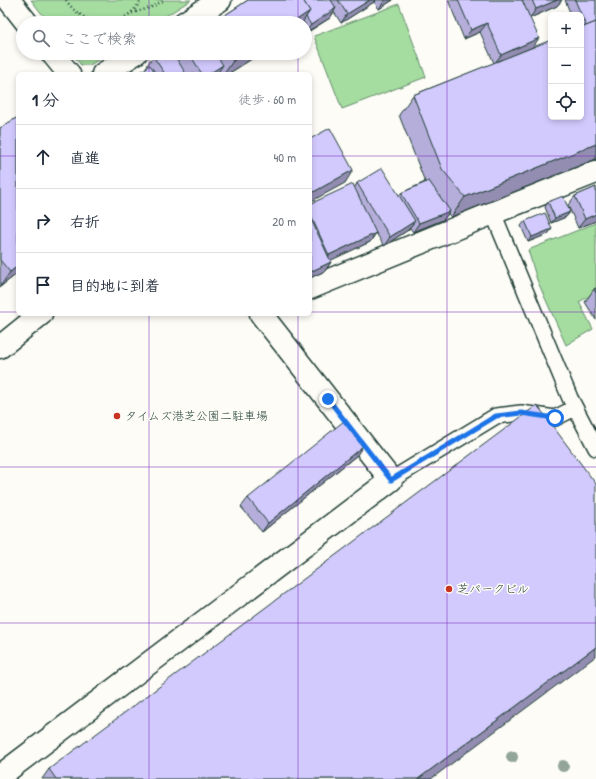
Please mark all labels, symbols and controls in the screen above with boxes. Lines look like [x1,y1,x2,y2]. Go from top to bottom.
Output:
map controls [548,12,584,120]
button: + [548,12,584,48]
search box [16,16,312,60]
icon: search [30,27,52,49]
text: ここで検索 [62,28,137,49]
button: − [548,48,584,84]
button: locate [548,84,584,120]
text: 1 分 [32,88,59,111]
text: 徒歩 · 60 m [239,90,296,108]
icon: ahead [32,146,54,168]
text: 直進 [70,147,100,168]
text: 40 m [273,148,296,166]
icon: right [32,210,54,232]
text: 右折 [70,211,100,232]
text: 20 m [272,212,296,230]
icon: arrive [32,274,54,296]
text: 目的地に到着 [70,275,160,296]
route end [319,390,337,408]
place label: タイムズ港芝公園二駐車場 [125,407,268,424]
route start [546,409,564,427]
marker: タイムズ港芝公園二駐車場 [112,411,122,421]
place label: 芝パークビル [457,580,529,597]
marker: 芝パークビル [444,584,454,594]

